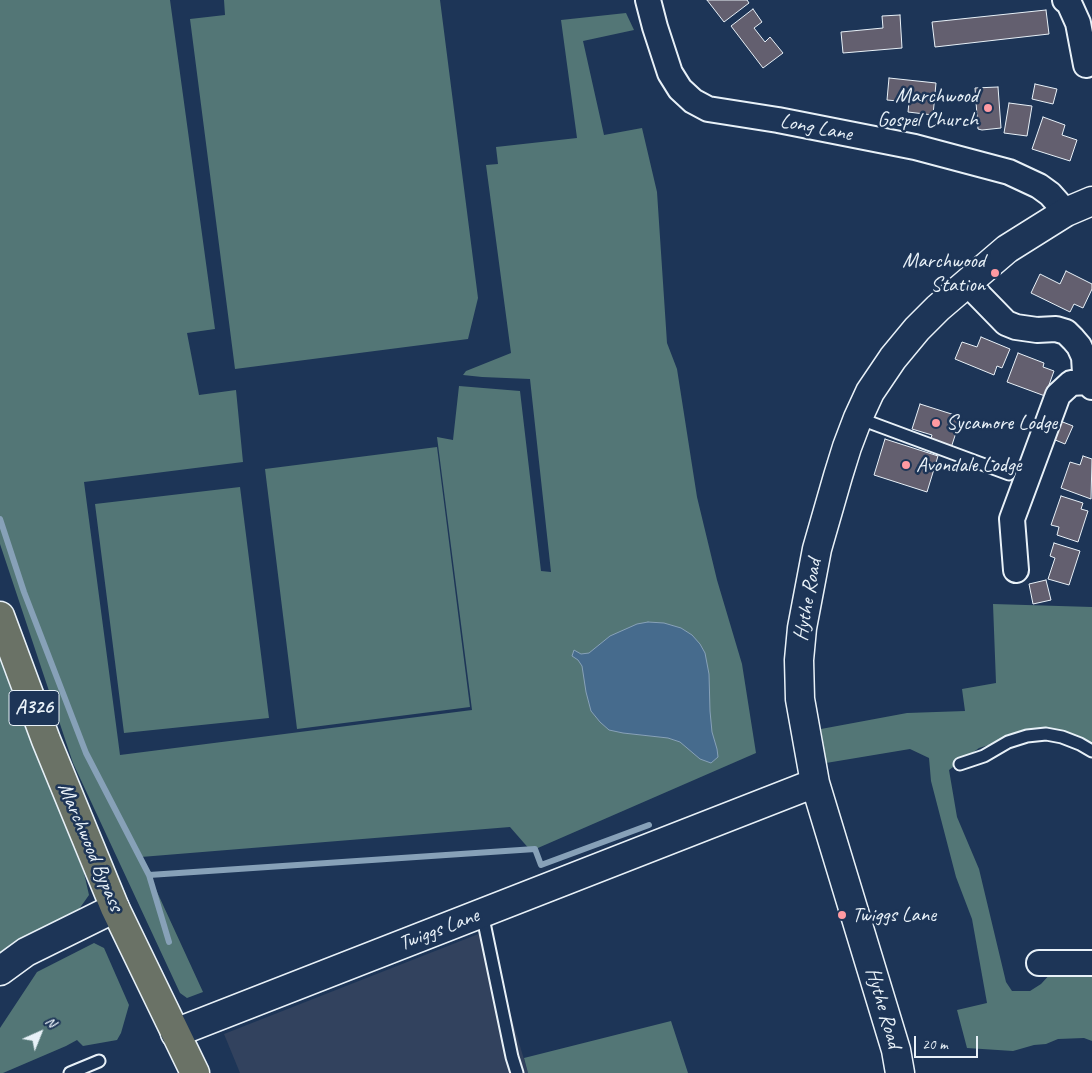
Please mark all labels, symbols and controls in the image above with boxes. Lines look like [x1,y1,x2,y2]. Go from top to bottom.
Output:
place label: Marchwood Gospel Church [877,83,978,133]
marker: Marchwood Gospel Church [982,102,994,114]
street label: Long Lane [778,109,854,147]
place label: Marchwood Station [902,248,985,298]
marker: Marchwood Station [989,267,1001,279]
place label: Sycamore Lodge [946,410,1057,436]
marker: Sycamore Lodge [930,417,942,429]
place label: Avondale Lodge [916,452,1021,478]
marker: Avondale Lodge [900,459,912,471]
street label: Hythe Road [788,557,828,643]
road number: A326 [9,690,59,726]
street label: Marchwood Bypass [52,779,128,915]
place label: Twiggs Lane [852,902,936,928]
street label: Twiggs Lane [395,903,483,957]
marker: Twiggs Lane [836,909,848,921]
street label: Hythe Road [859,965,907,1051]
north arrow [15,1008,65,1058]
text: N [42,1013,60,1031]
scale bar [917,1026,981,1058]
text: 20 m [922,1035,948,1054]

